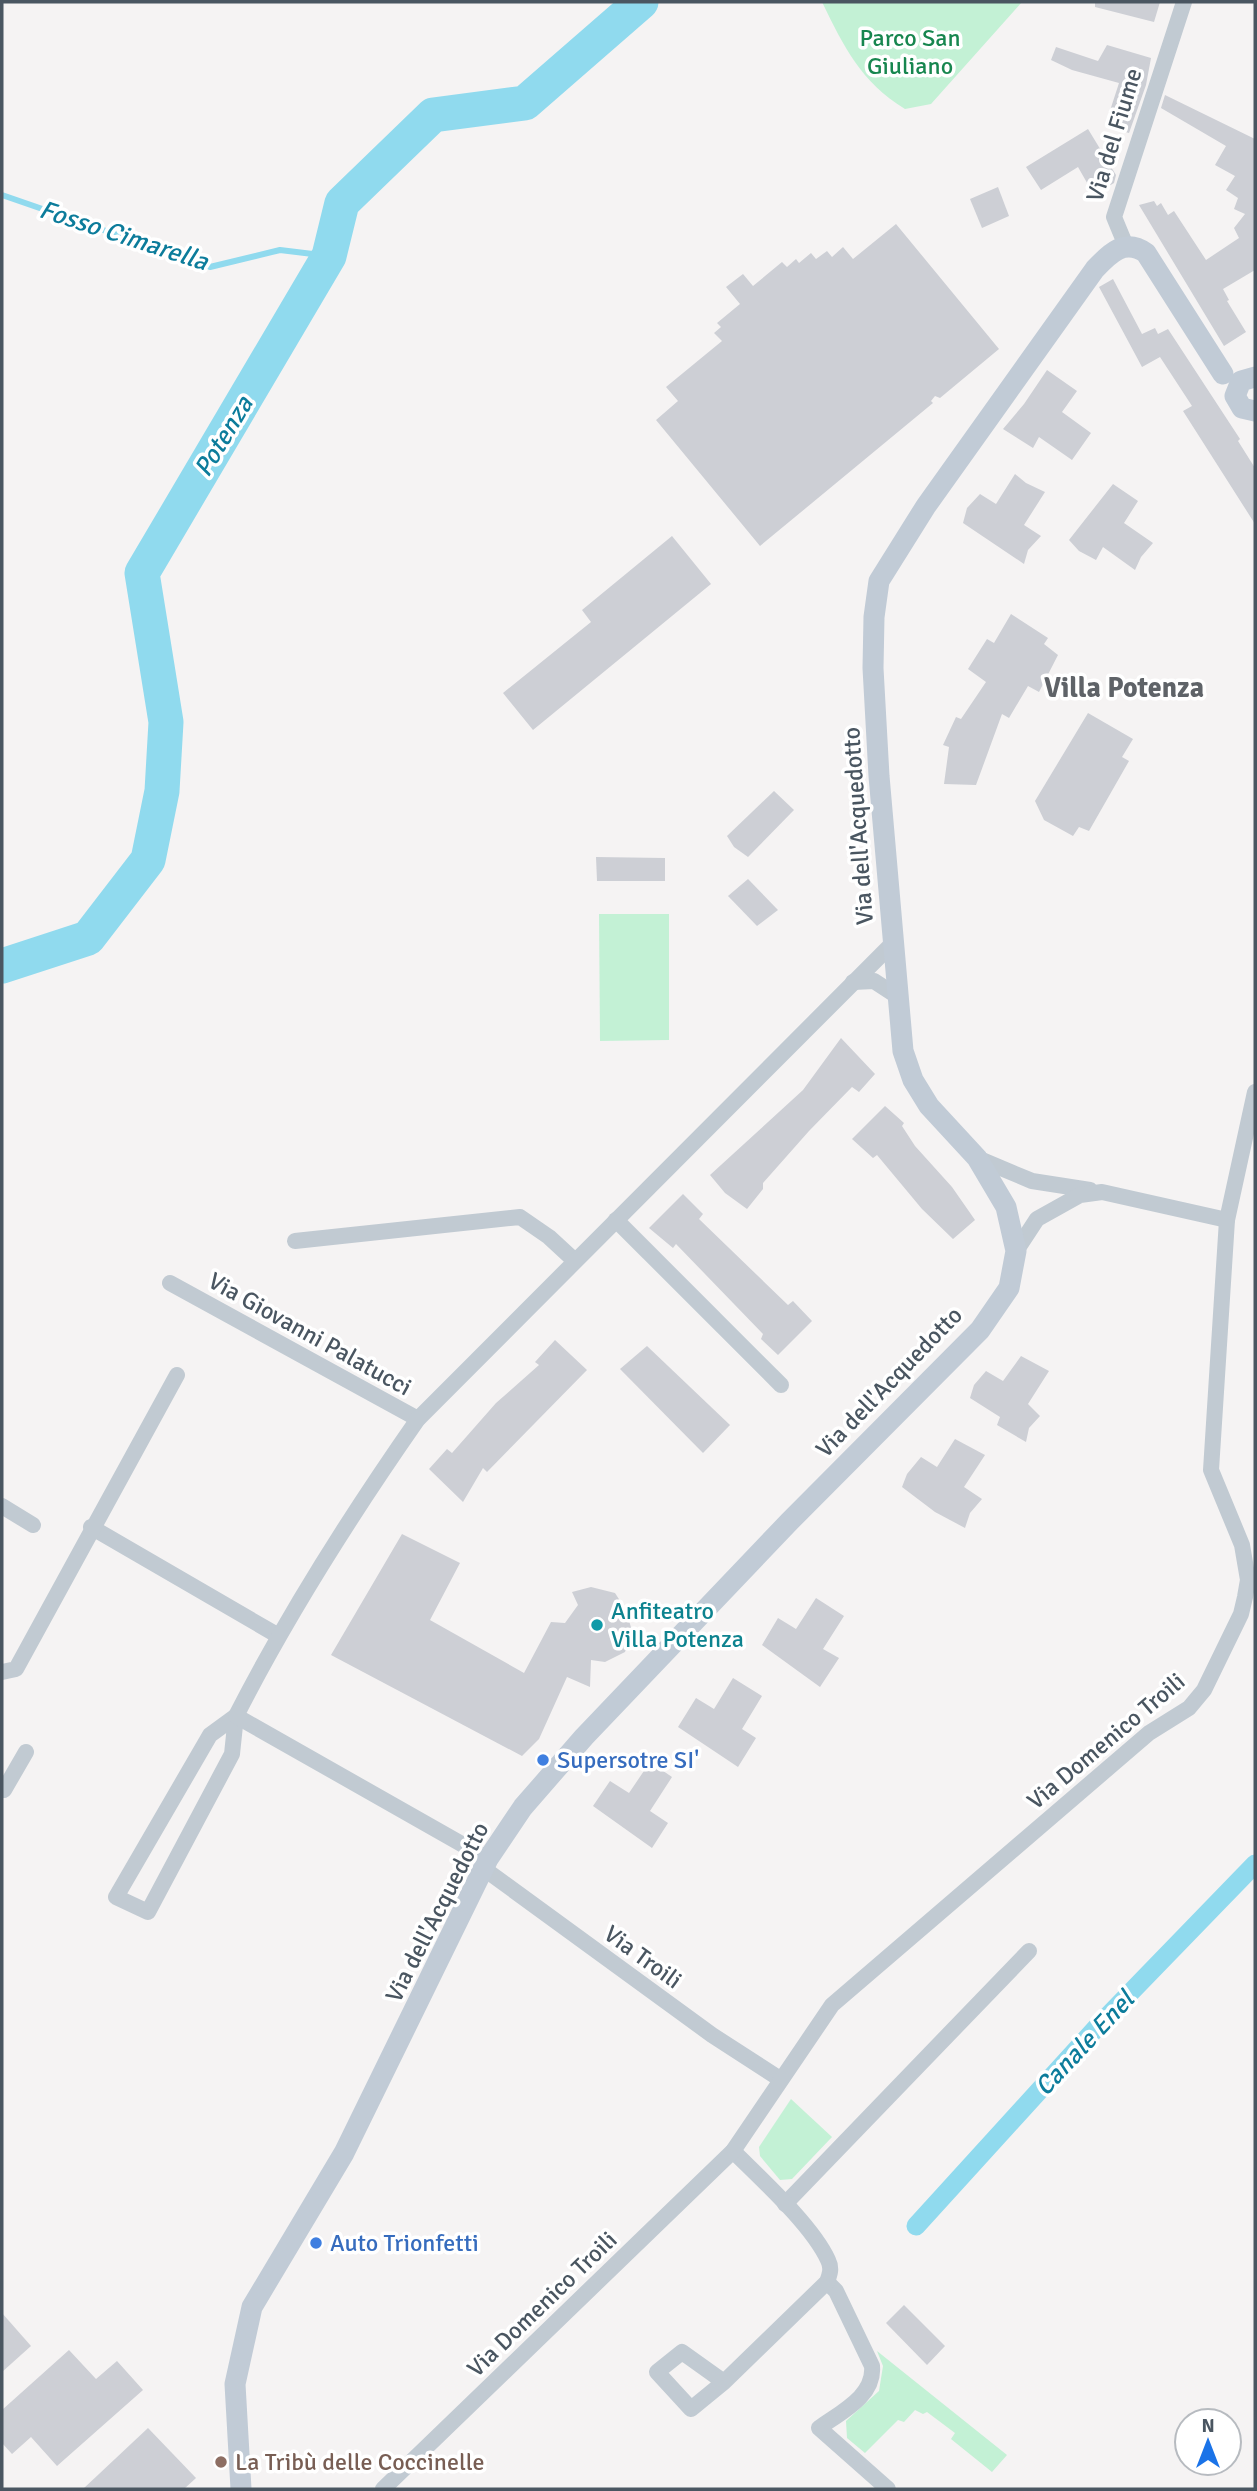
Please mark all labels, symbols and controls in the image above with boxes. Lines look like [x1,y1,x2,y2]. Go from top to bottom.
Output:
park label: Parco San Giuliano [859,23,961,81]
street label: Via del Fiume [1079,65,1149,205]
water label: Fosso Cimarella [35,194,213,278]
water label: Potenza [187,390,261,483]
district label: Villa Potenza [1044,671,1204,705]
street label: Via dell'Acquedotto [836,726,880,926]
street label: Via Giovanni Palatucci [203,1266,417,1402]
street label: Via dell'Acquedotto [809,1300,969,1464]
place label: Anfiteatro Villa Potenza [611,1596,744,1654]
marker: Anfiteatro Villa Potenza [589,1617,605,1633]
street label: Via Domenico Troili [1021,1666,1191,1816]
place label: Supersotre SI' [557,1745,699,1775]
marker: Supersotre SI' [535,1752,551,1768]
street label: Via dell'Acquedotto [379,1817,495,2007]
street label: Via Troili [598,1919,688,1995]
water label: Canale Enel [1028,1983,1143,2103]
street label: Via Domenico Troili [461,2225,623,2383]
place label: Auto Trionfetti [330,2228,479,2258]
marker: Auto Trionfetti [308,2235,324,2251]
north arrow [1173,2407,1243,2477]
text: N [1201,2414,1215,2438]
place label: La Tribù delle Coccinelle [235,2447,485,2477]
marker: La Tribù delle Coccinelle [213,2454,229,2470]

